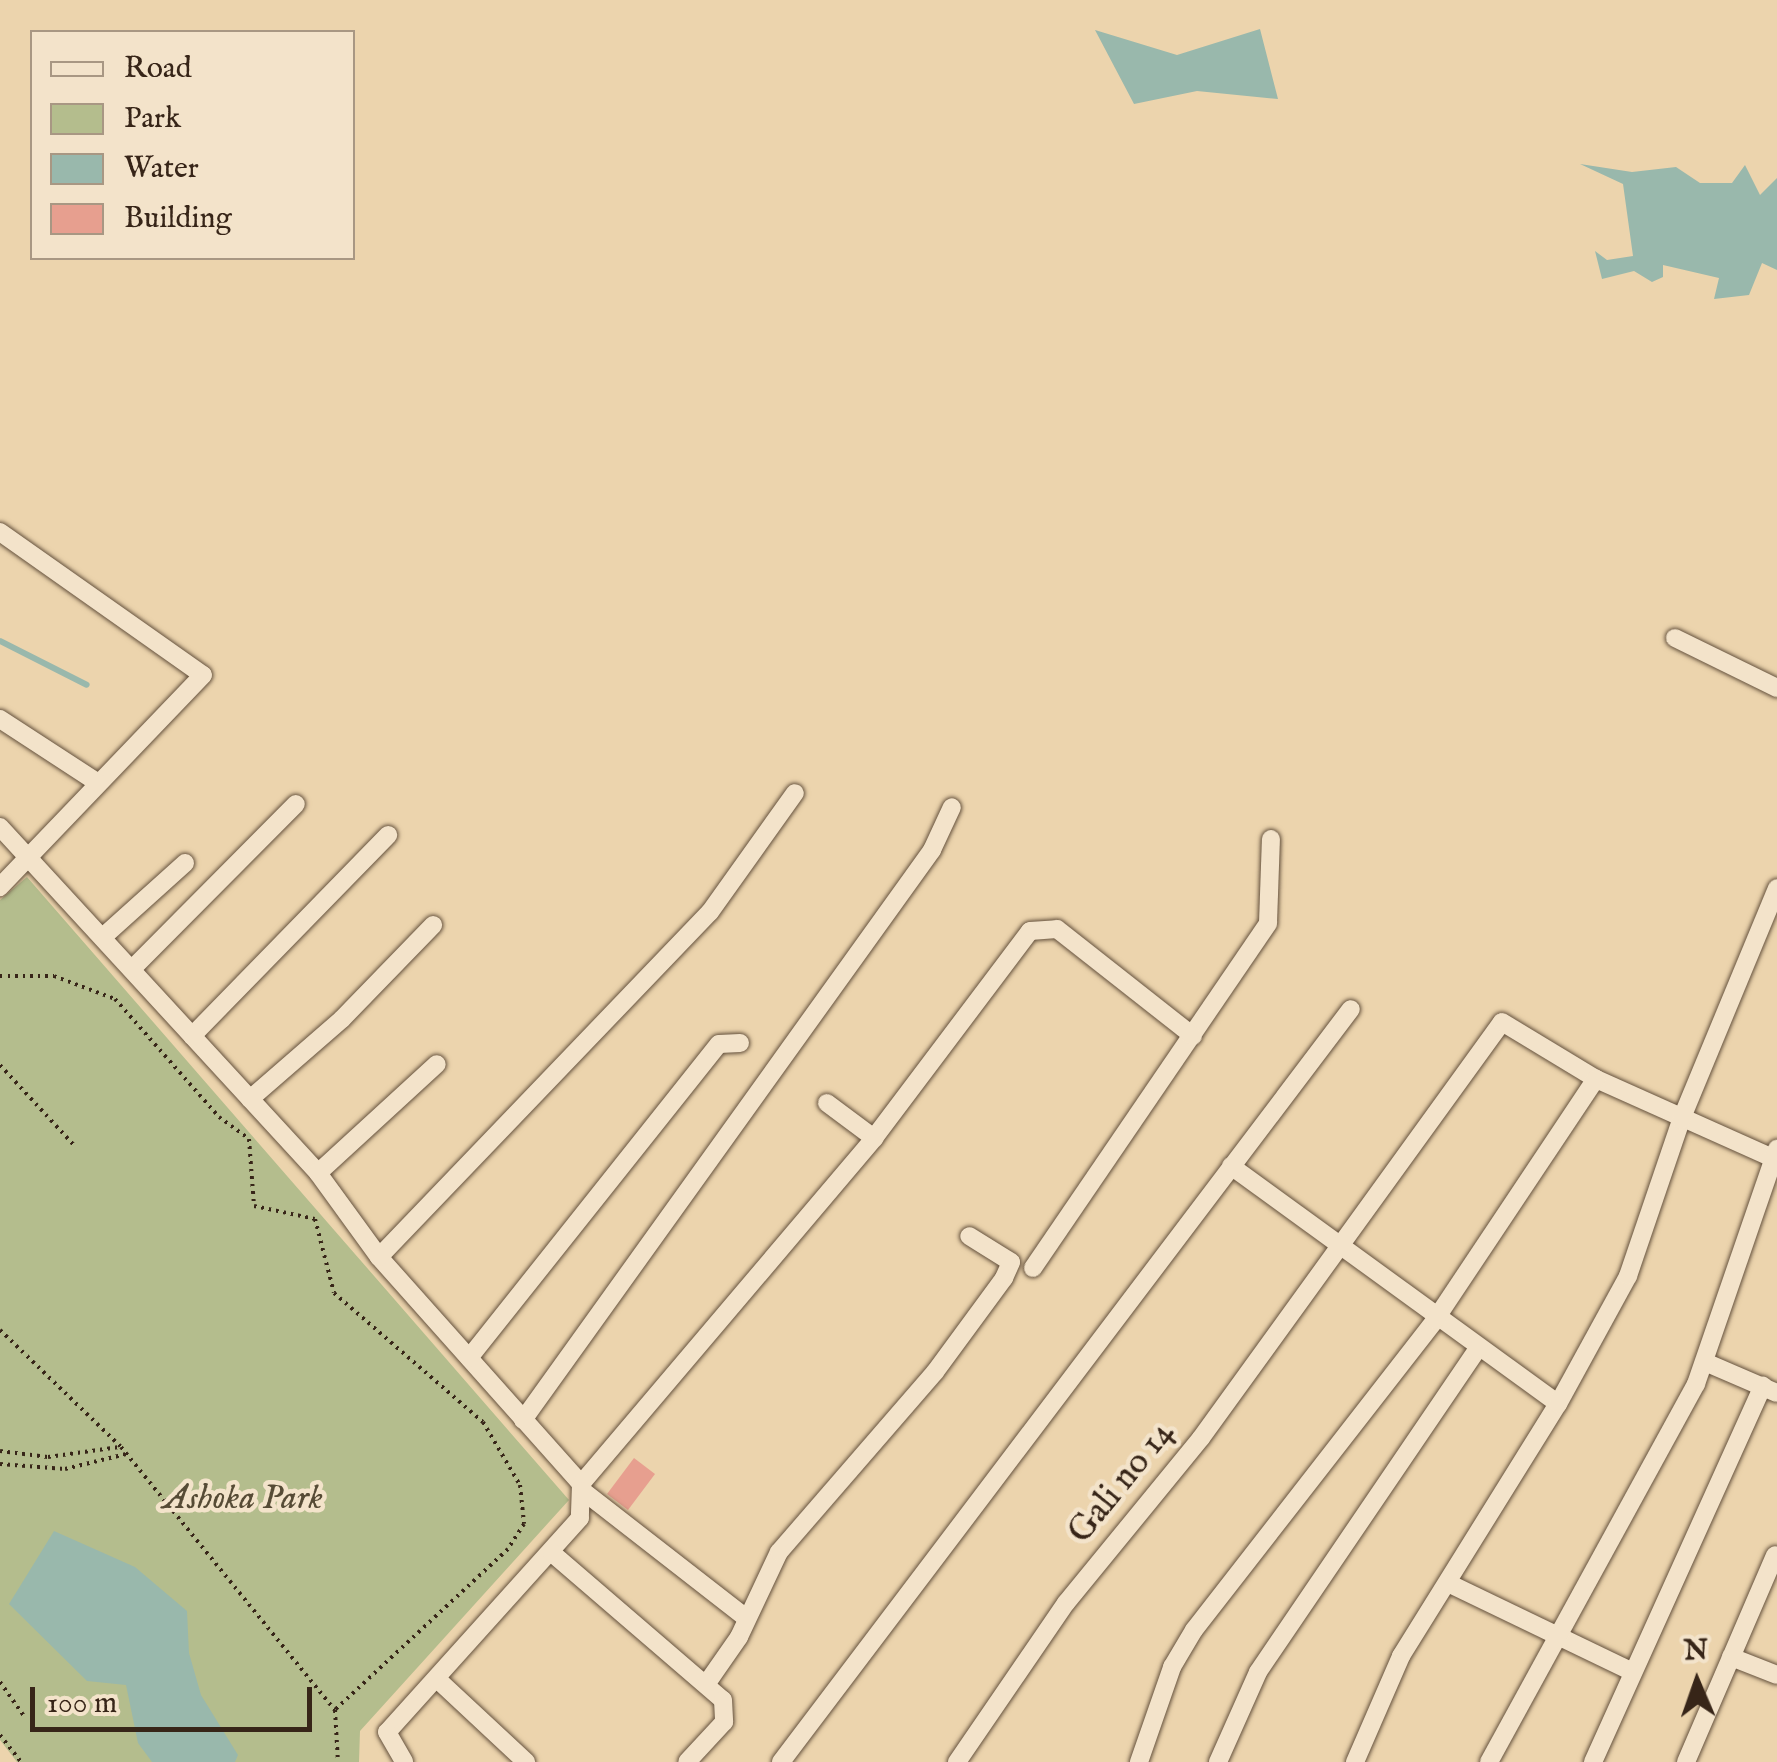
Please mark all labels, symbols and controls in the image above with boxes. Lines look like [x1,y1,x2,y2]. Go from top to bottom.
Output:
legend [30,30,355,260]
text: Road [124,50,192,88]
text: Park [124,100,181,138]
text: Water [124,150,199,188]
text: Building [124,200,232,238]
street label: Gali no 14 [1060,1413,1184,1553]
park label: Ashoka Park [163,1478,323,1520]
north arrow [1647,1632,1747,1732]
text: N [1683,1634,1709,1669]
scale bar [35,1667,318,1729]
text: 100 m [47,1685,117,1723]

